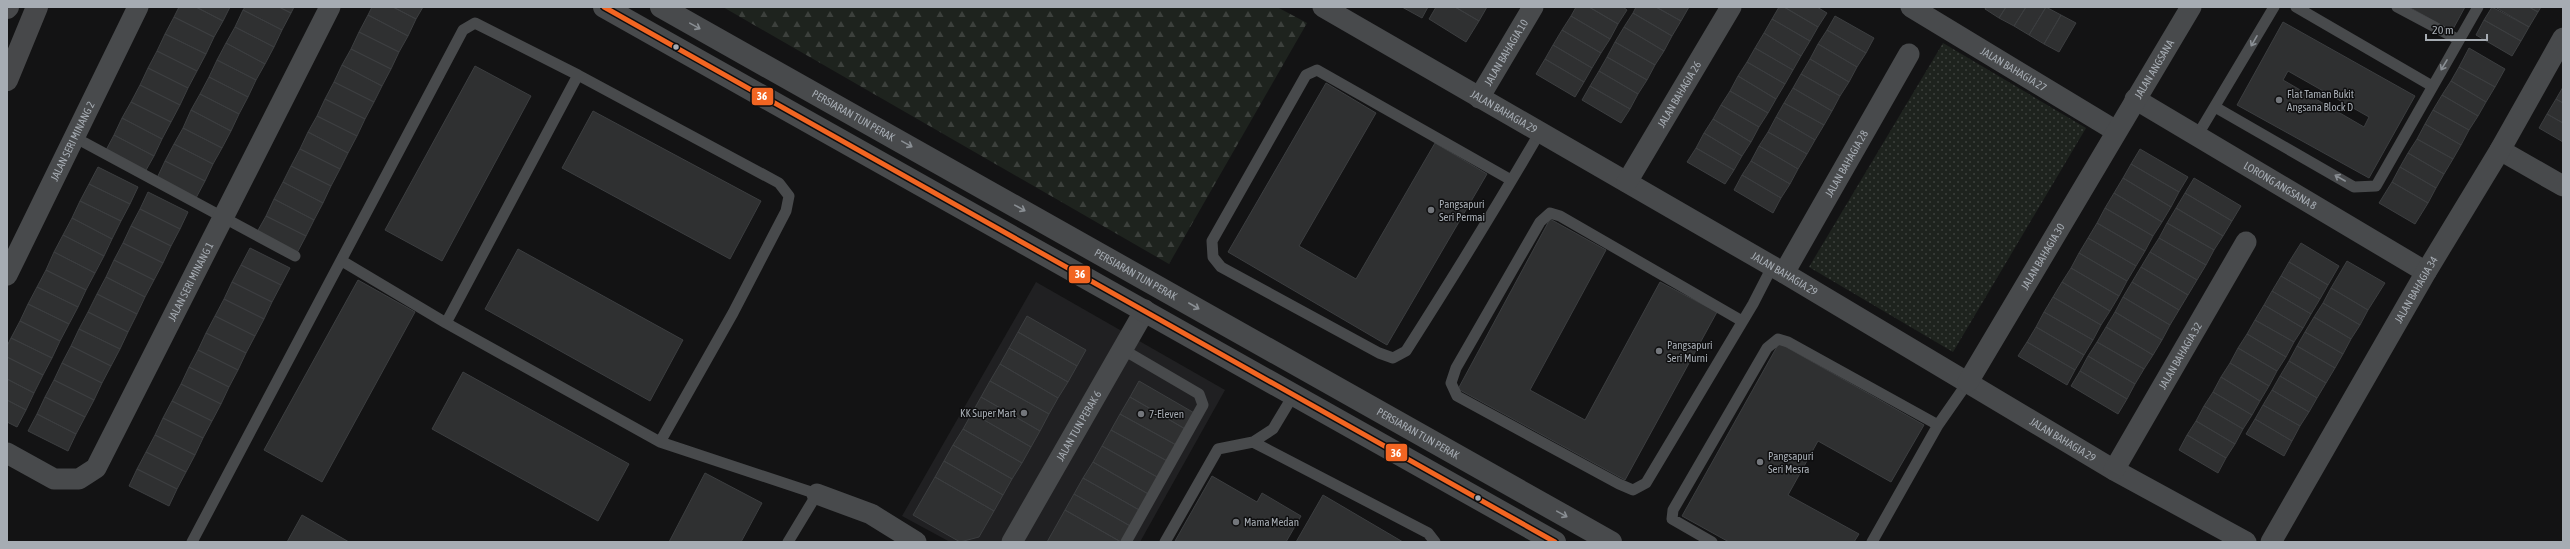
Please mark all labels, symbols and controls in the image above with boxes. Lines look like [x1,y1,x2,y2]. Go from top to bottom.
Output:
scale bar [2426,16,2487,42]
street label: JALAN BAHAGIA 10 [1482,17,1530,88]
one-way arrow [689,22,701,30]
text: 20 m [2432,23,2454,37]
one-way arrow [2250,35,2258,47]
street label: JALAN ANGSANA [2132,37,2176,101]
unlabelled marker [671,42,681,52]
street label: JALAN BAHAGIA 27 [1979,45,2049,94]
street label: JALAN BAHAGIA 26 [1655,59,1703,130]
one-way arrow [2440,59,2448,71]
line badge: 36 [751,87,774,106]
street label: PERSIARAN TUN PERAK [810,87,898,144]
street label: JALAN BAHAGIA 29 [1469,88,1539,135]
place label: Flat Taman Bukit Angsana Block D [2287,88,2354,113]
text: 36 [757,90,767,102]
marker: Flat Taman Bukit Angsana Block D [2274,95,2284,105]
street label: JALAN SERI MINANG 2 [48,99,97,183]
street label: JALAN BAHAGIA 28 [1823,128,1870,199]
one-way arrow [900,141,912,148]
street label: LORONG ANGSANA 8 [2242,159,2319,212]
one-way arrow [2334,174,2346,182]
place label: Pangsapuri Seri Permai [1439,198,1485,223]
one-way arrow [1014,204,1026,212]
marker: Pangsapuri Seri Permai [1426,205,1436,215]
street label: JALAN BAHAGIA 30 [2018,221,2067,292]
street label: JALAN SERI MINANG 1 [166,240,216,323]
street label: PERSIARAN TUN PERAK [1092,246,1180,303]
street label: JALAN BAHAGIA 29 [1749,249,1820,298]
street label: JALAN BAHAGIA 34 [2392,254,2440,325]
line badge: 36 [1068,265,1091,284]
text: 36 [1075,268,1085,280]
one-way arrow [1188,303,1200,311]
street label: JALAN BAHAGIA 32 [2156,320,2204,391]
place label: Pangsapuri Seri Murni [1667,339,1713,364]
marker: Pangsapuri Seri Murni [1654,346,1664,356]
street label: JALAN TUN PERAK 6 [1054,388,1103,463]
street label: PERSIARAN TUN PERAK [1375,405,1462,462]
place label: KK Super Mart [960,407,1016,419]
marker: KK Super Mart [1019,408,1029,418]
place label: 7-Eleven [1149,408,1184,420]
marker: 7-Eleven [1136,409,1146,419]
street label: JALAN BAHAGIA 29 [2028,415,2098,464]
line badge: 36 [1385,443,1408,462]
text: 36 [1391,447,1401,459]
place label: Pangsapuri Seri Mesra [1768,450,1814,475]
marker: Pangsapuri Seri Mesra [1755,457,1765,467]
unlabelled marker [1473,493,1483,503]
one-way arrow [1556,511,1568,519]
place label: Mama Medan [1244,516,1299,528]
marker: Mama Medan [1231,517,1241,527]

